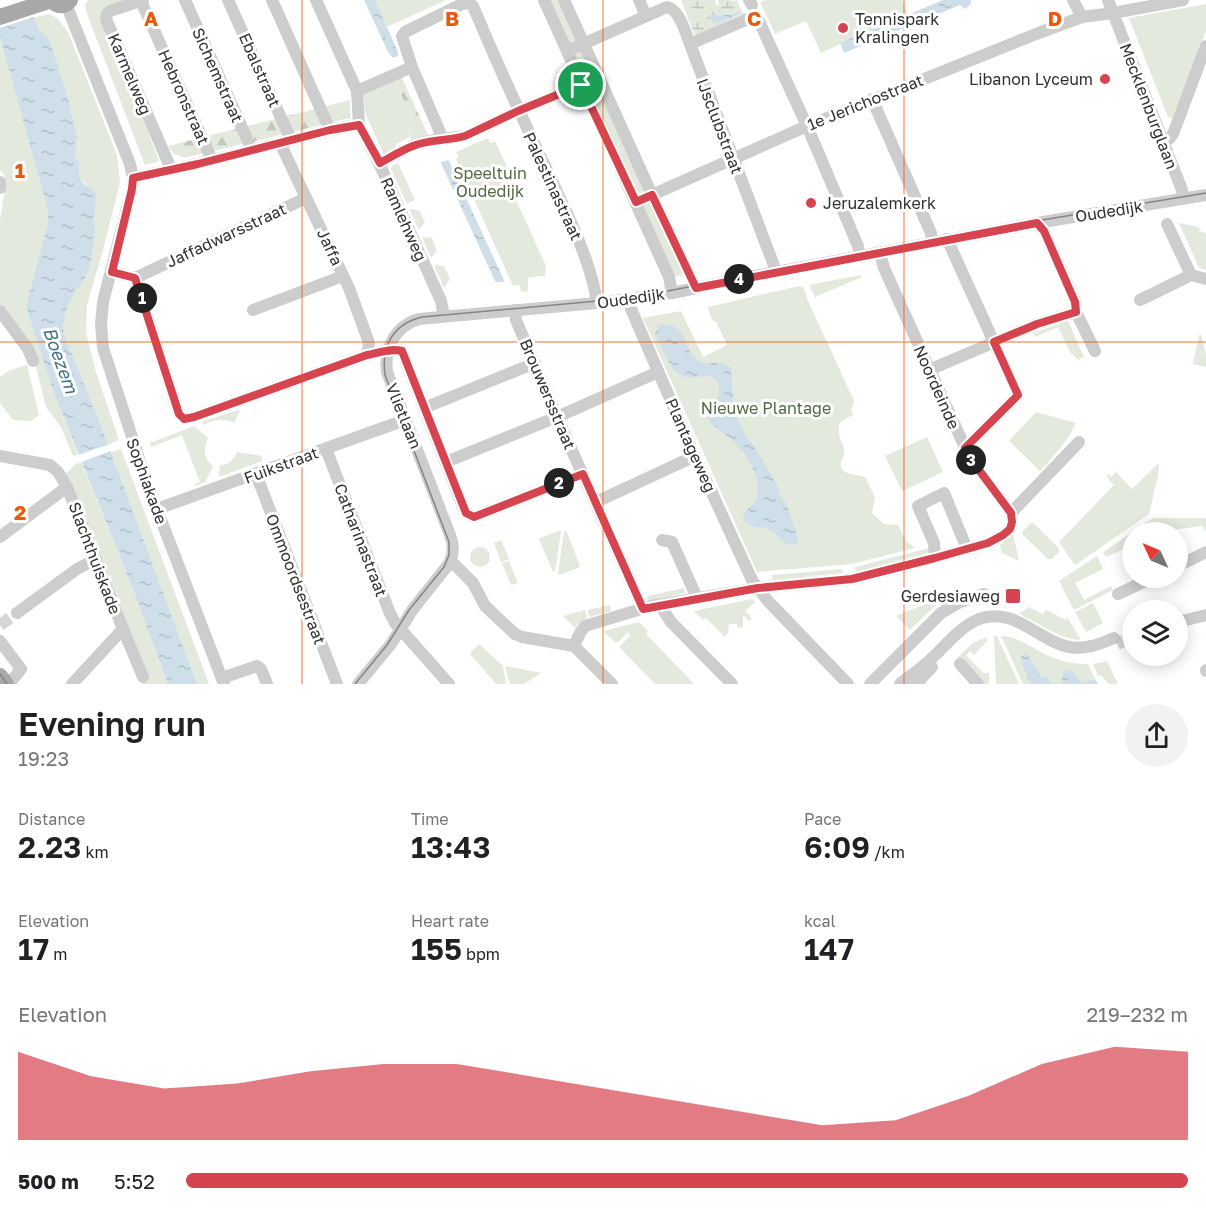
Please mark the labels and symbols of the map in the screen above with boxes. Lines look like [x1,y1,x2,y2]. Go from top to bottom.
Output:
text: A [144,6,158,30]
text: B [445,6,459,30]
text: C [747,6,761,30]
text: D [1048,6,1062,30]
place label: Tennispark Kralingen [855,9,939,47]
marker: Tennispark Kralingen [836,21,850,35]
street label: Sichemstraat [188,24,248,126]
street label: Karmelweg [104,30,156,118]
street label: Ebalstraat [235,30,285,110]
street label: Mecklenburglaan [1116,40,1182,172]
street label: Hebronstraat [154,46,214,148]
pin [555,59,606,110]
place label: Libanon Lyceum [969,69,1093,89]
street label: 1e Jerichostraat [804,70,926,134]
marker: Libanon Lyceum [1098,72,1112,86]
street label: IJsclubstraat [693,75,747,177]
street label: Palestinastraat [519,129,587,243]
text: 1 [15,158,25,182]
park label: Speeltuin Oudedijk [453,163,527,201]
street label: Ramlehweg [377,174,431,264]
place label: Jeruzalemkerk [823,193,936,213]
marker: Jeruzalemkerk [804,196,818,210]
street label: Oudedijk [1074,196,1144,226]
street label: Jaffadwarsstraat [163,198,289,272]
street label: Jaffa [313,225,347,269]
pin: 4 [724,264,754,294]
pin: 1 [127,283,157,313]
street label: Oudedijk [596,283,666,313]
water label: Boezem [39,324,83,397]
street label: Brouwersstraat [516,336,580,452]
street label: Noordeinde [910,342,964,432]
street label: Vlietlaan [382,380,426,452]
street label: Plantageweg [661,395,721,495]
park label: Nieuwe Plantage [701,398,831,418]
street label: Sophiakade [122,435,172,527]
street label: Fuikstraat [241,442,321,488]
pin: 3 [956,445,986,475]
pin: 2 [544,468,574,498]
street label: Catharinastraat [330,481,392,599]
street label: Slachthuiskade [64,499,126,617]
text: 2 [14,500,26,524]
street label: Ommoordsestraat [262,511,330,647]
north arrow [1122,522,1188,588]
place label: Gerdesiaweg [901,586,1000,606]
marker: Gerdesiaweg [1004,587,1022,605]

